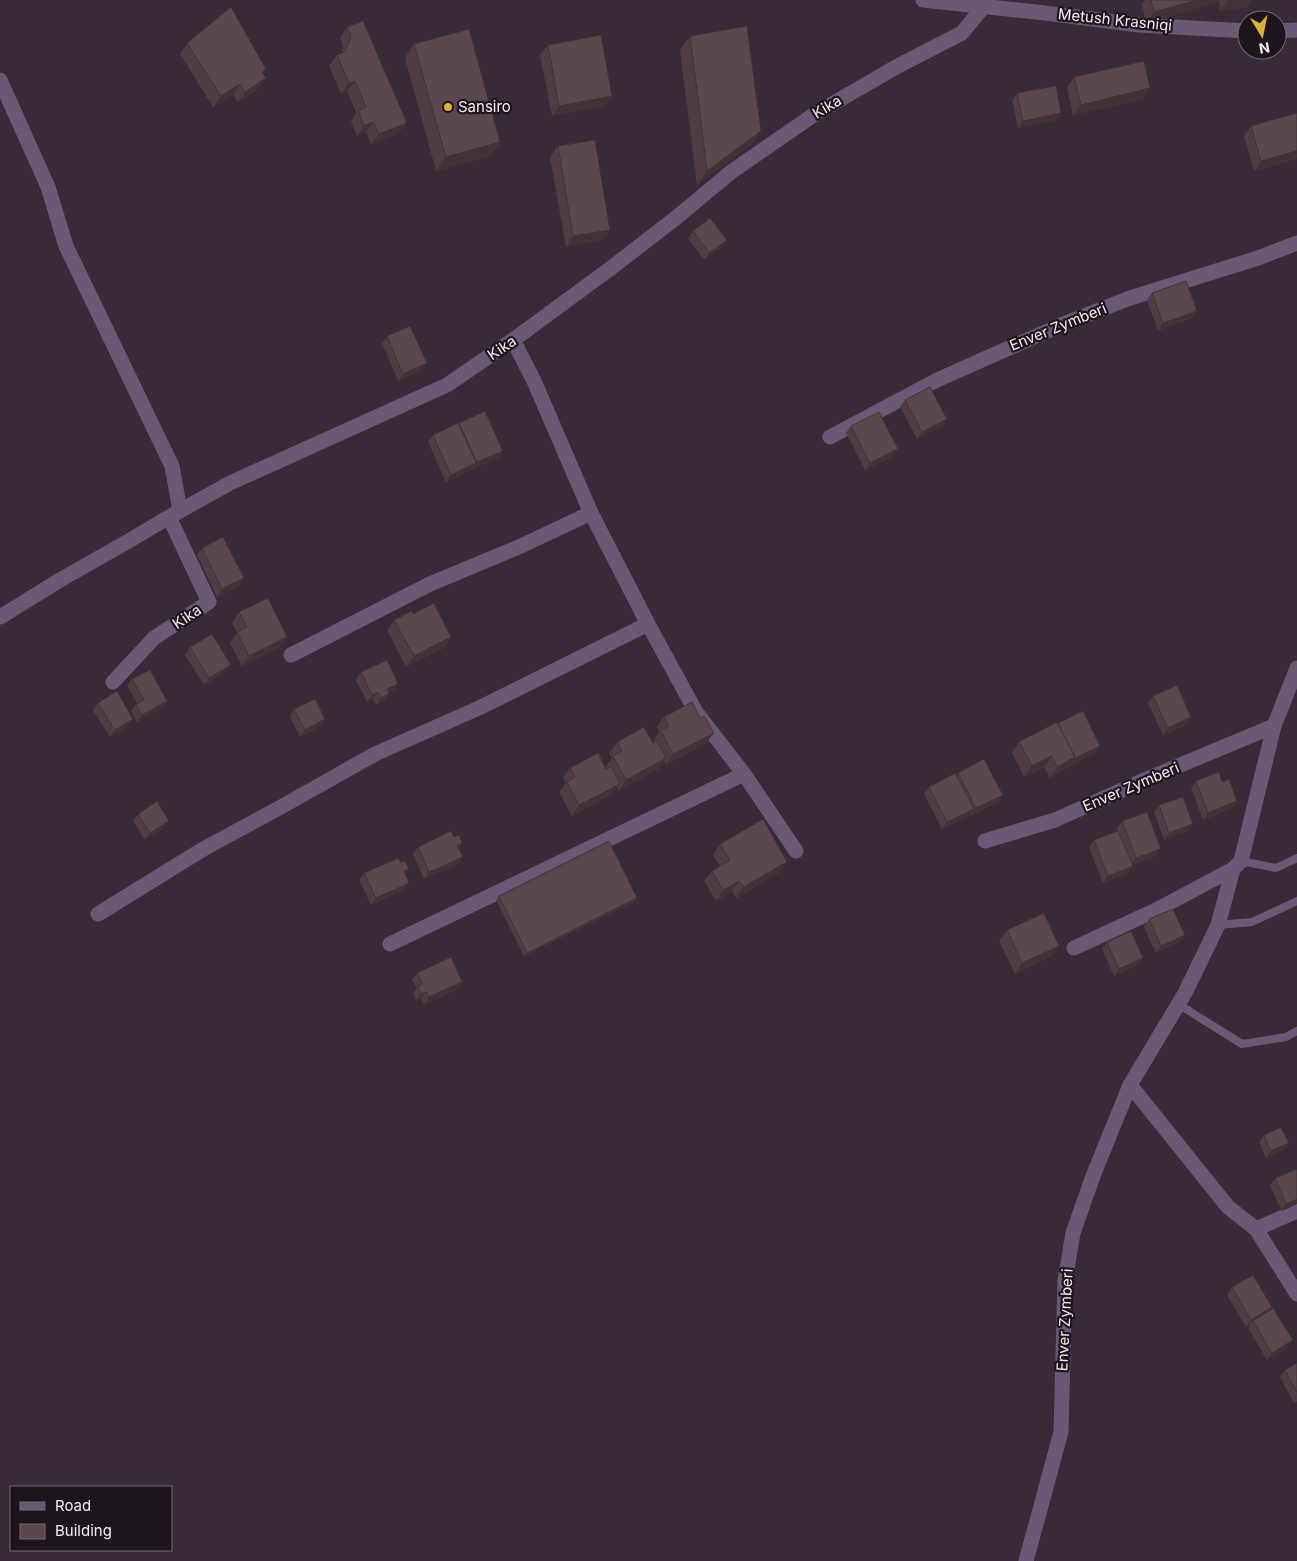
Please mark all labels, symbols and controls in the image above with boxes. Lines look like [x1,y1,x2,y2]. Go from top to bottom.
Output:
street label: Metush Krasniqi [1057,4,1173,35]
north arrow [1237,10,1287,60]
text: N [1258,39,1271,58]
street label: Kika [809,91,845,123]
place label: Sansiro [458,97,511,116]
marker: Sansiro [442,101,454,113]
street label: Enver Zymberi [1007,298,1109,355]
street label: Kika [484,331,520,364]
street label: Kika [169,600,205,633]
street label: Enver Zymberi [1080,758,1182,815]
street label: Enver Zymberi [1052,1268,1077,1372]
legend [10,1486,172,1551]
text: Road [55,1496,91,1515]
text: Building [55,1521,112,1540]

